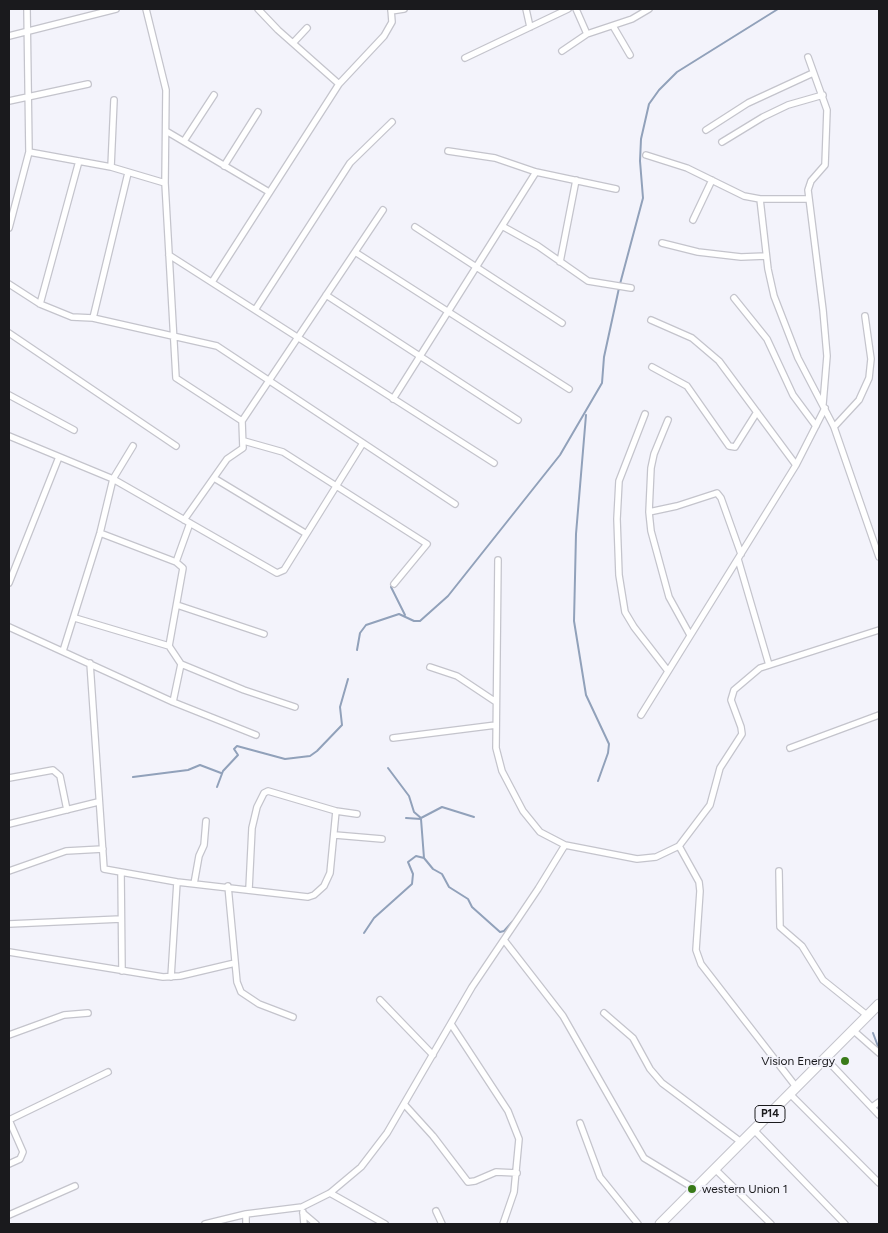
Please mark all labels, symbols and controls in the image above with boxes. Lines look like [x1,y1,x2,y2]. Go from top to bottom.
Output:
place label: Vision Energy [761,1054,835,1068]
marker: Vision Energy [839,1055,851,1067]
road number: P14 [755,1106,785,1122]
place label: western Union 1 [702,1182,788,1196]
marker: western Union 1 [686,1183,698,1195]

